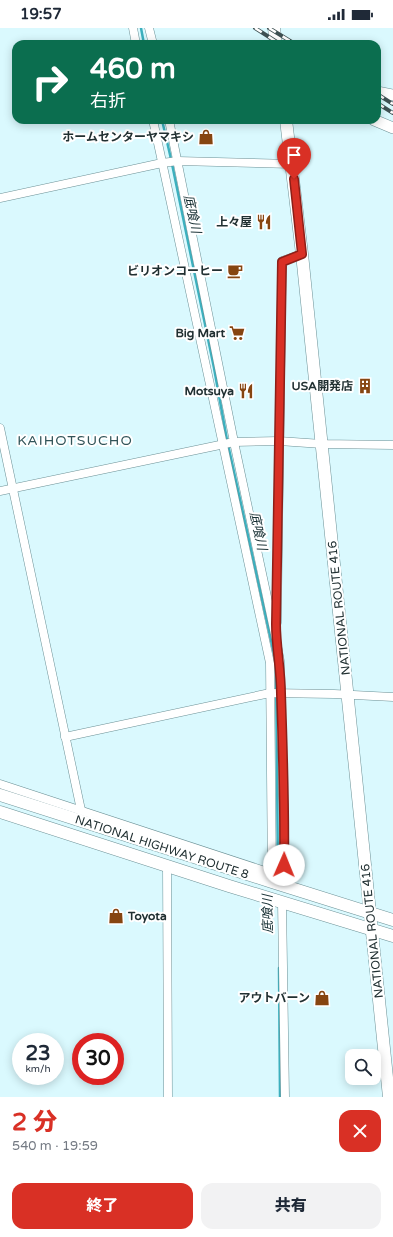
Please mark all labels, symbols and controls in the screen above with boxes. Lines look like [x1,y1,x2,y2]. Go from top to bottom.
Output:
text: 19:57 [20,5,62,23]
text: 460 m [90,52,176,86]
icon: right [24,56,76,108]
text: 右折 [90,90,126,112]
shop icon: ホームセンターヤマキシ [197,128,215,146]
place label: ホームセンターヤマキシ [62,130,194,144]
pin [277,138,311,179]
icon: arrive [283,144,305,166]
water label: 底喰川 [180,193,204,237]
restaurant icon: 上々屋 [255,213,273,231]
place label: 上々屋 [216,215,252,229]
cafe icon: ビリオンコーヒー [226,262,244,280]
place label: ビリオンコーヒー [127,264,223,278]
supermarket icon: Big Mart [228,324,246,342]
place label: Big Mart [176,326,225,341]
building icon: USA開発店 [356,377,374,395]
place label: USA開発店 [292,379,353,393]
restaurant icon: Motsuya [237,382,255,400]
place label: Motsuya [185,384,234,399]
district label: KAIHOTSUCHO [17,432,133,449]
water label: 底喰川 [246,510,270,554]
street label: NATIONAL ROUTE 416 [325,540,353,676]
street label: NATIONAL HIGHWAY ROUTE 8 [73,812,251,882]
position arrow [263,844,305,886]
street label: NATIONAL ROUTE 416 [358,863,386,999]
water label: 底喰川 [260,892,276,934]
shop icon: Toyota [107,907,125,925]
place label: Toyota [127,909,167,924]
shop icon: アウトバーン [313,989,331,1007]
place label: アウトバーン [239,991,310,1005]
speed limit sign: 30 [72,1033,124,1085]
text: 23 [25,1042,51,1066]
map controls [345,1049,381,1085]
button: search [345,1049,381,1085]
text: km/h [25,1063,51,1075]
text: 2 分 [12,1108,57,1137]
button: close [339,1110,381,1152]
text: 540 m · 19:59 [12,1138,98,1154]
button: 終了 [12,1183,193,1229]
button: 共有 [201,1183,381,1229]

